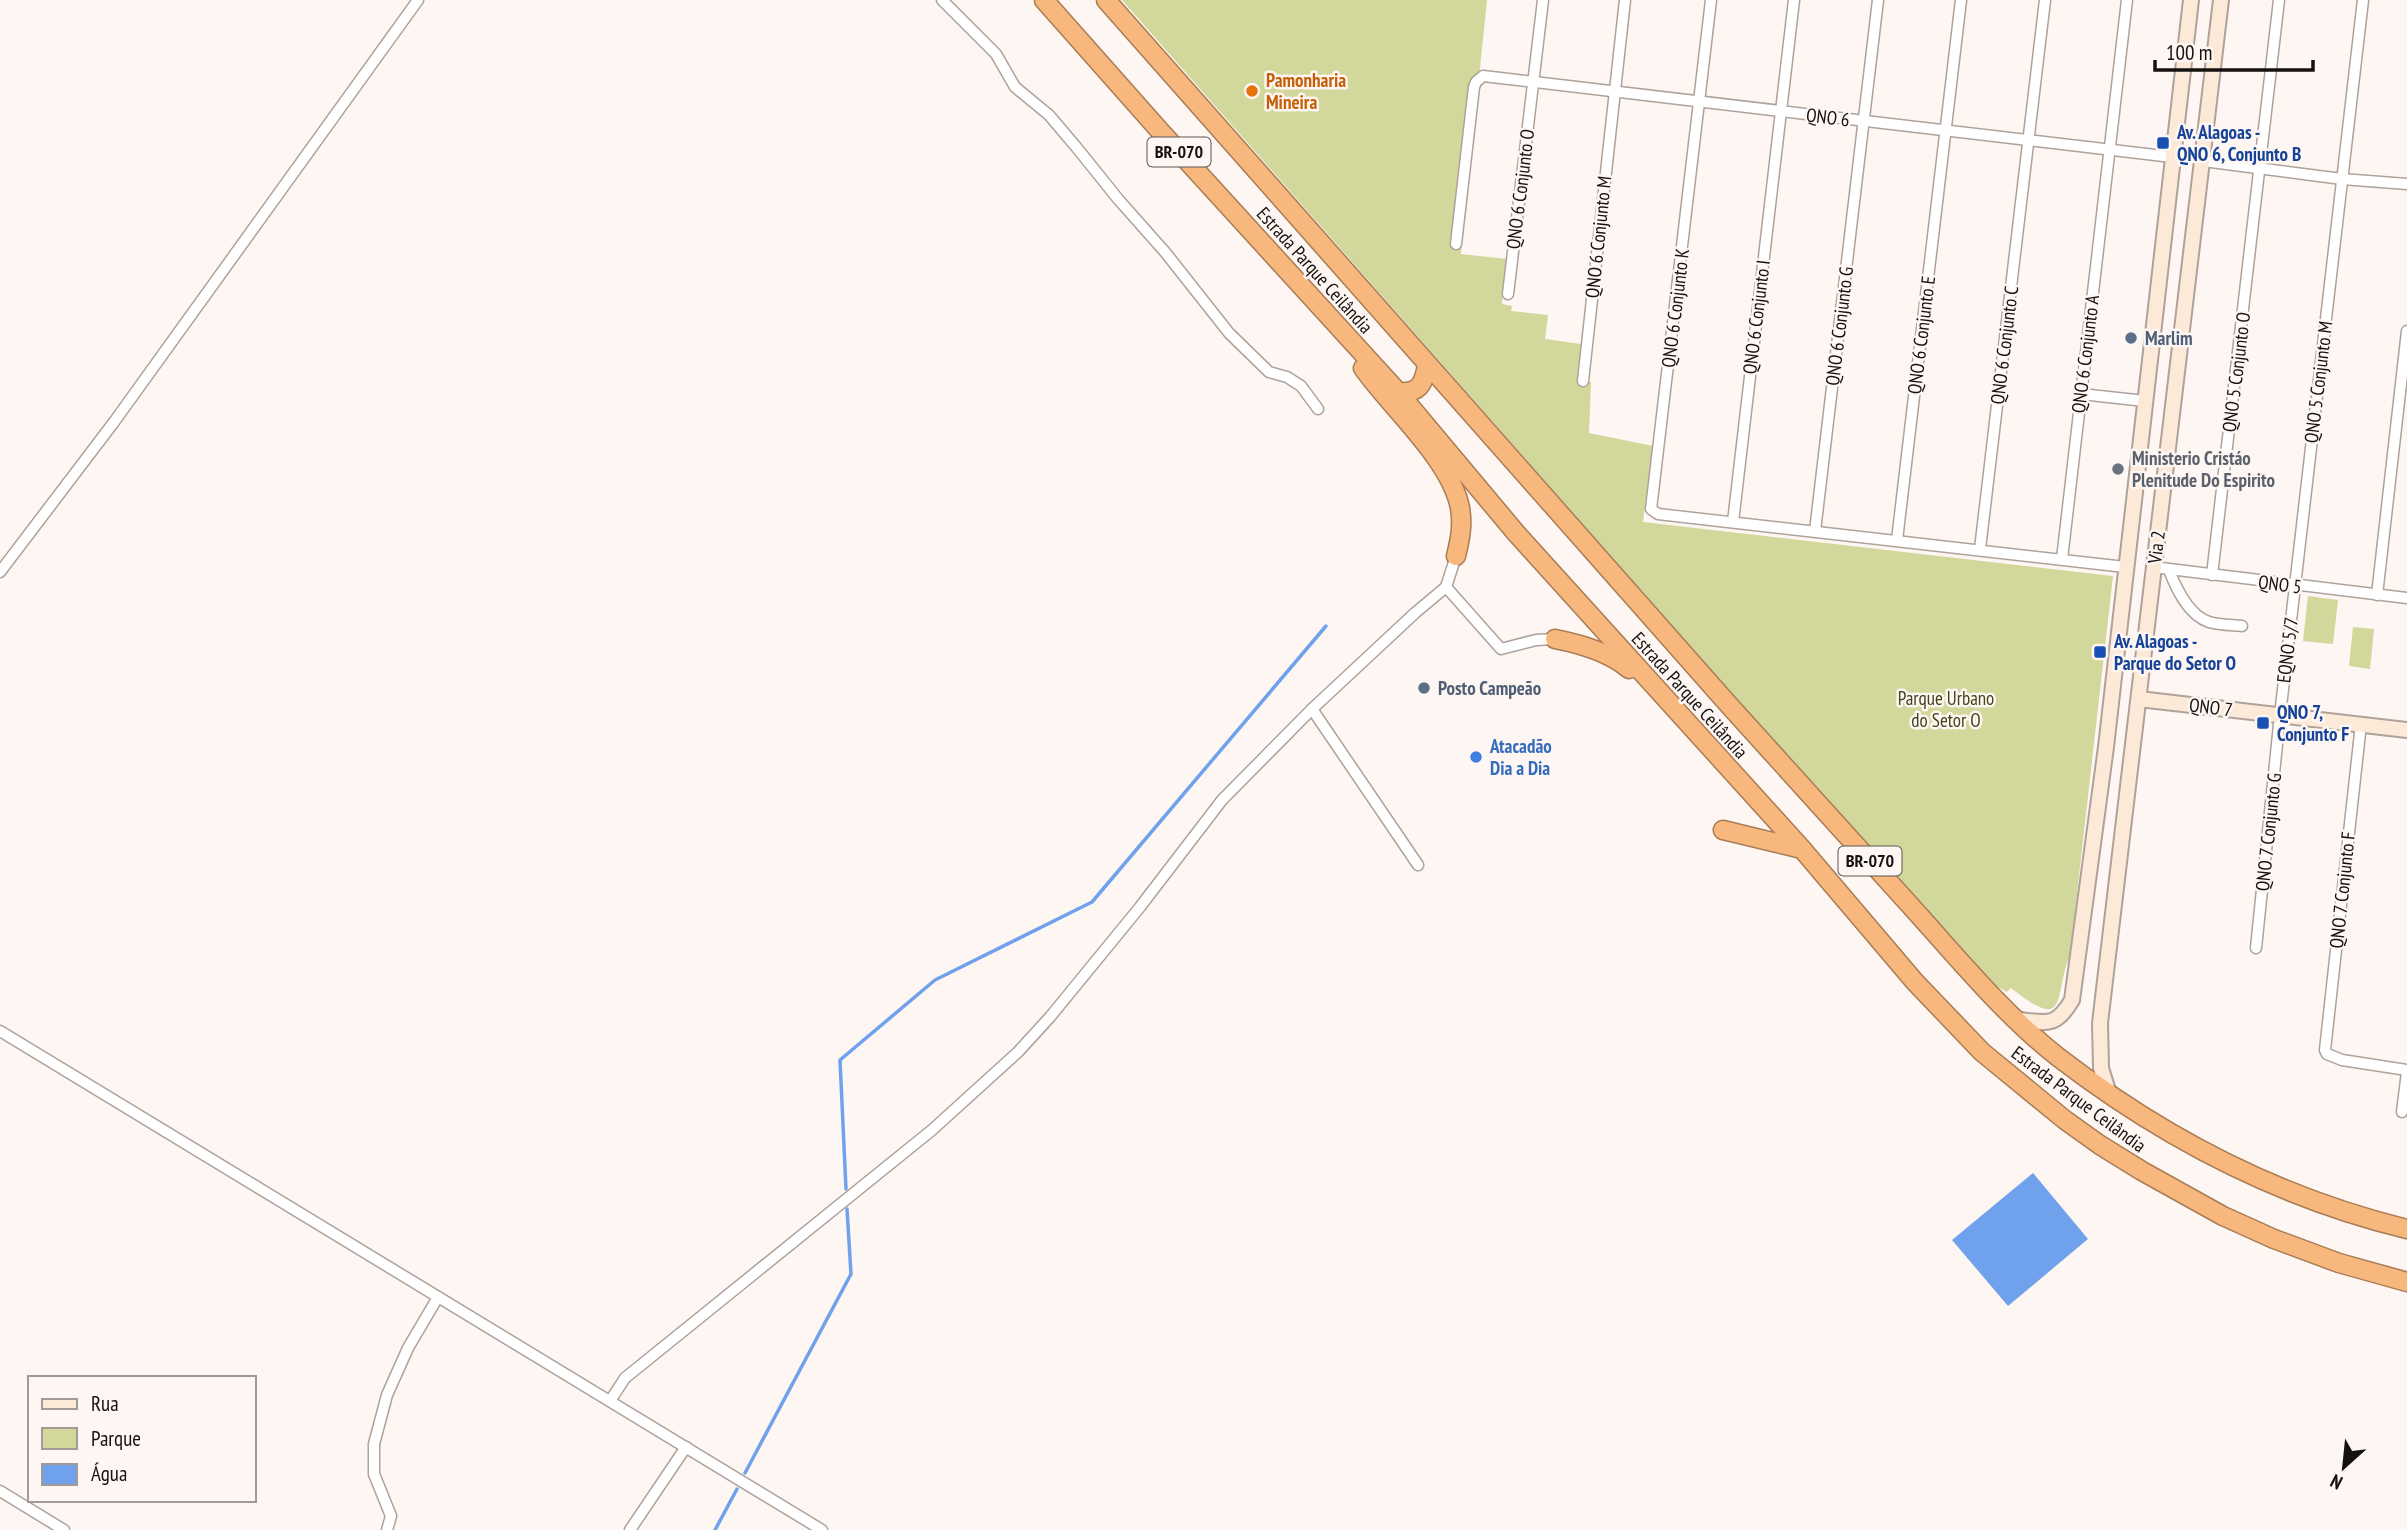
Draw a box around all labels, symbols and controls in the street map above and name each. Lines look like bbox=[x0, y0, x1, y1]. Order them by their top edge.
scale bar bbox=[2155, 28, 2312, 72]
text: 100 m bbox=[2166, 39, 2212, 66]
place label: Pamonharia Mineira bbox=[1266, 68, 1346, 114]
marker: Pamonharia Mineira bbox=[1244, 83, 1260, 99]
street label: QNO 6 bbox=[1805, 102, 1851, 132]
place label: Av. Alagoas - QNO 6, Conjunto B bbox=[2176, 120, 2301, 166]
street label: QNO 6 Conjunto O bbox=[1501, 128, 1539, 250]
marker: Av. Alagoas - QNO 6, Conjunto B bbox=[2155, 135, 2171, 151]
road number: BR-070 bbox=[1148, 138, 1210, 167]
street label: QNO 6 Conjunto M bbox=[1580, 175, 1616, 299]
street label: Estrada Parque Ceilândia bbox=[1252, 202, 1378, 338]
street label: QNO 6 Conjunto K bbox=[1656, 247, 1694, 369]
street label: QNO 6 Conjunto I bbox=[1737, 259, 1775, 375]
street label: QNO 6 Conjunto G bbox=[1820, 265, 1858, 387]
street label: QNO 6 Conjunto E bbox=[1902, 275, 1940, 395]
street label: QNO 6 Conjunto C bbox=[1985, 284, 2023, 406]
street label: QNO 6 Conjunto A bbox=[2066, 294, 2104, 414]
street label: QNO 5 Conjunto O bbox=[2217, 311, 2255, 433]
street label: QNO 5 Conjunto M bbox=[2299, 320, 2337, 444]
place label: Marlim bbox=[2145, 326, 2193, 350]
marker: Marlim bbox=[2123, 330, 2139, 346]
place label: Ministerio Cristáo Plenitude Do Espirito bbox=[2132, 446, 2275, 492]
marker: Ministerio Cristáo Plenitude Do Espirito bbox=[2110, 461, 2126, 477]
street label: Via 2 bbox=[2142, 529, 2170, 566]
street label: QNO 5 bbox=[2257, 569, 2303, 599]
street label: EQNO 5/7 bbox=[2271, 616, 2303, 684]
street label: Estrada Parque Ceilândia bbox=[1627, 627, 1753, 763]
place label: Av. Alagoas - Parque do Setor O bbox=[2113, 629, 2236, 675]
marker: Av. Alagoas - Parque do Setor O bbox=[2092, 644, 2108, 660]
place label: Posto Campeão bbox=[1438, 676, 1541, 700]
marker: Posto Campeão bbox=[1416, 680, 1432, 696]
park label: Parque Urbano do Setor O bbox=[1898, 686, 1994, 732]
street label: QNO 7 bbox=[2188, 692, 2234, 722]
place label: QNO 7, Conjunto F bbox=[2277, 700, 2349, 746]
marker: QNO 7, Conjunto F bbox=[2255, 715, 2271, 731]
place label: Atacadão Dia a Dia bbox=[1489, 734, 1552, 780]
marker: Atacadão Dia a Dia bbox=[1468, 749, 1484, 765]
street label: QNO 7 Conjunto G bbox=[2250, 772, 2286, 892]
street label: QNO 7 Conjunto F bbox=[2324, 830, 2360, 950]
road number: BR-070 bbox=[1839, 846, 1902, 876]
street label: Estrada Parque Ceilândia bbox=[2007, 1041, 2151, 1157]
legend bbox=[28, 1376, 256, 1502]
text: Rua bbox=[91, 1390, 119, 1417]
text: Parque bbox=[91, 1425, 141, 1452]
north arrow bbox=[2309, 1432, 2379, 1502]
text: Água bbox=[91, 1460, 127, 1487]
text: N bbox=[2326, 1469, 2346, 1495]

